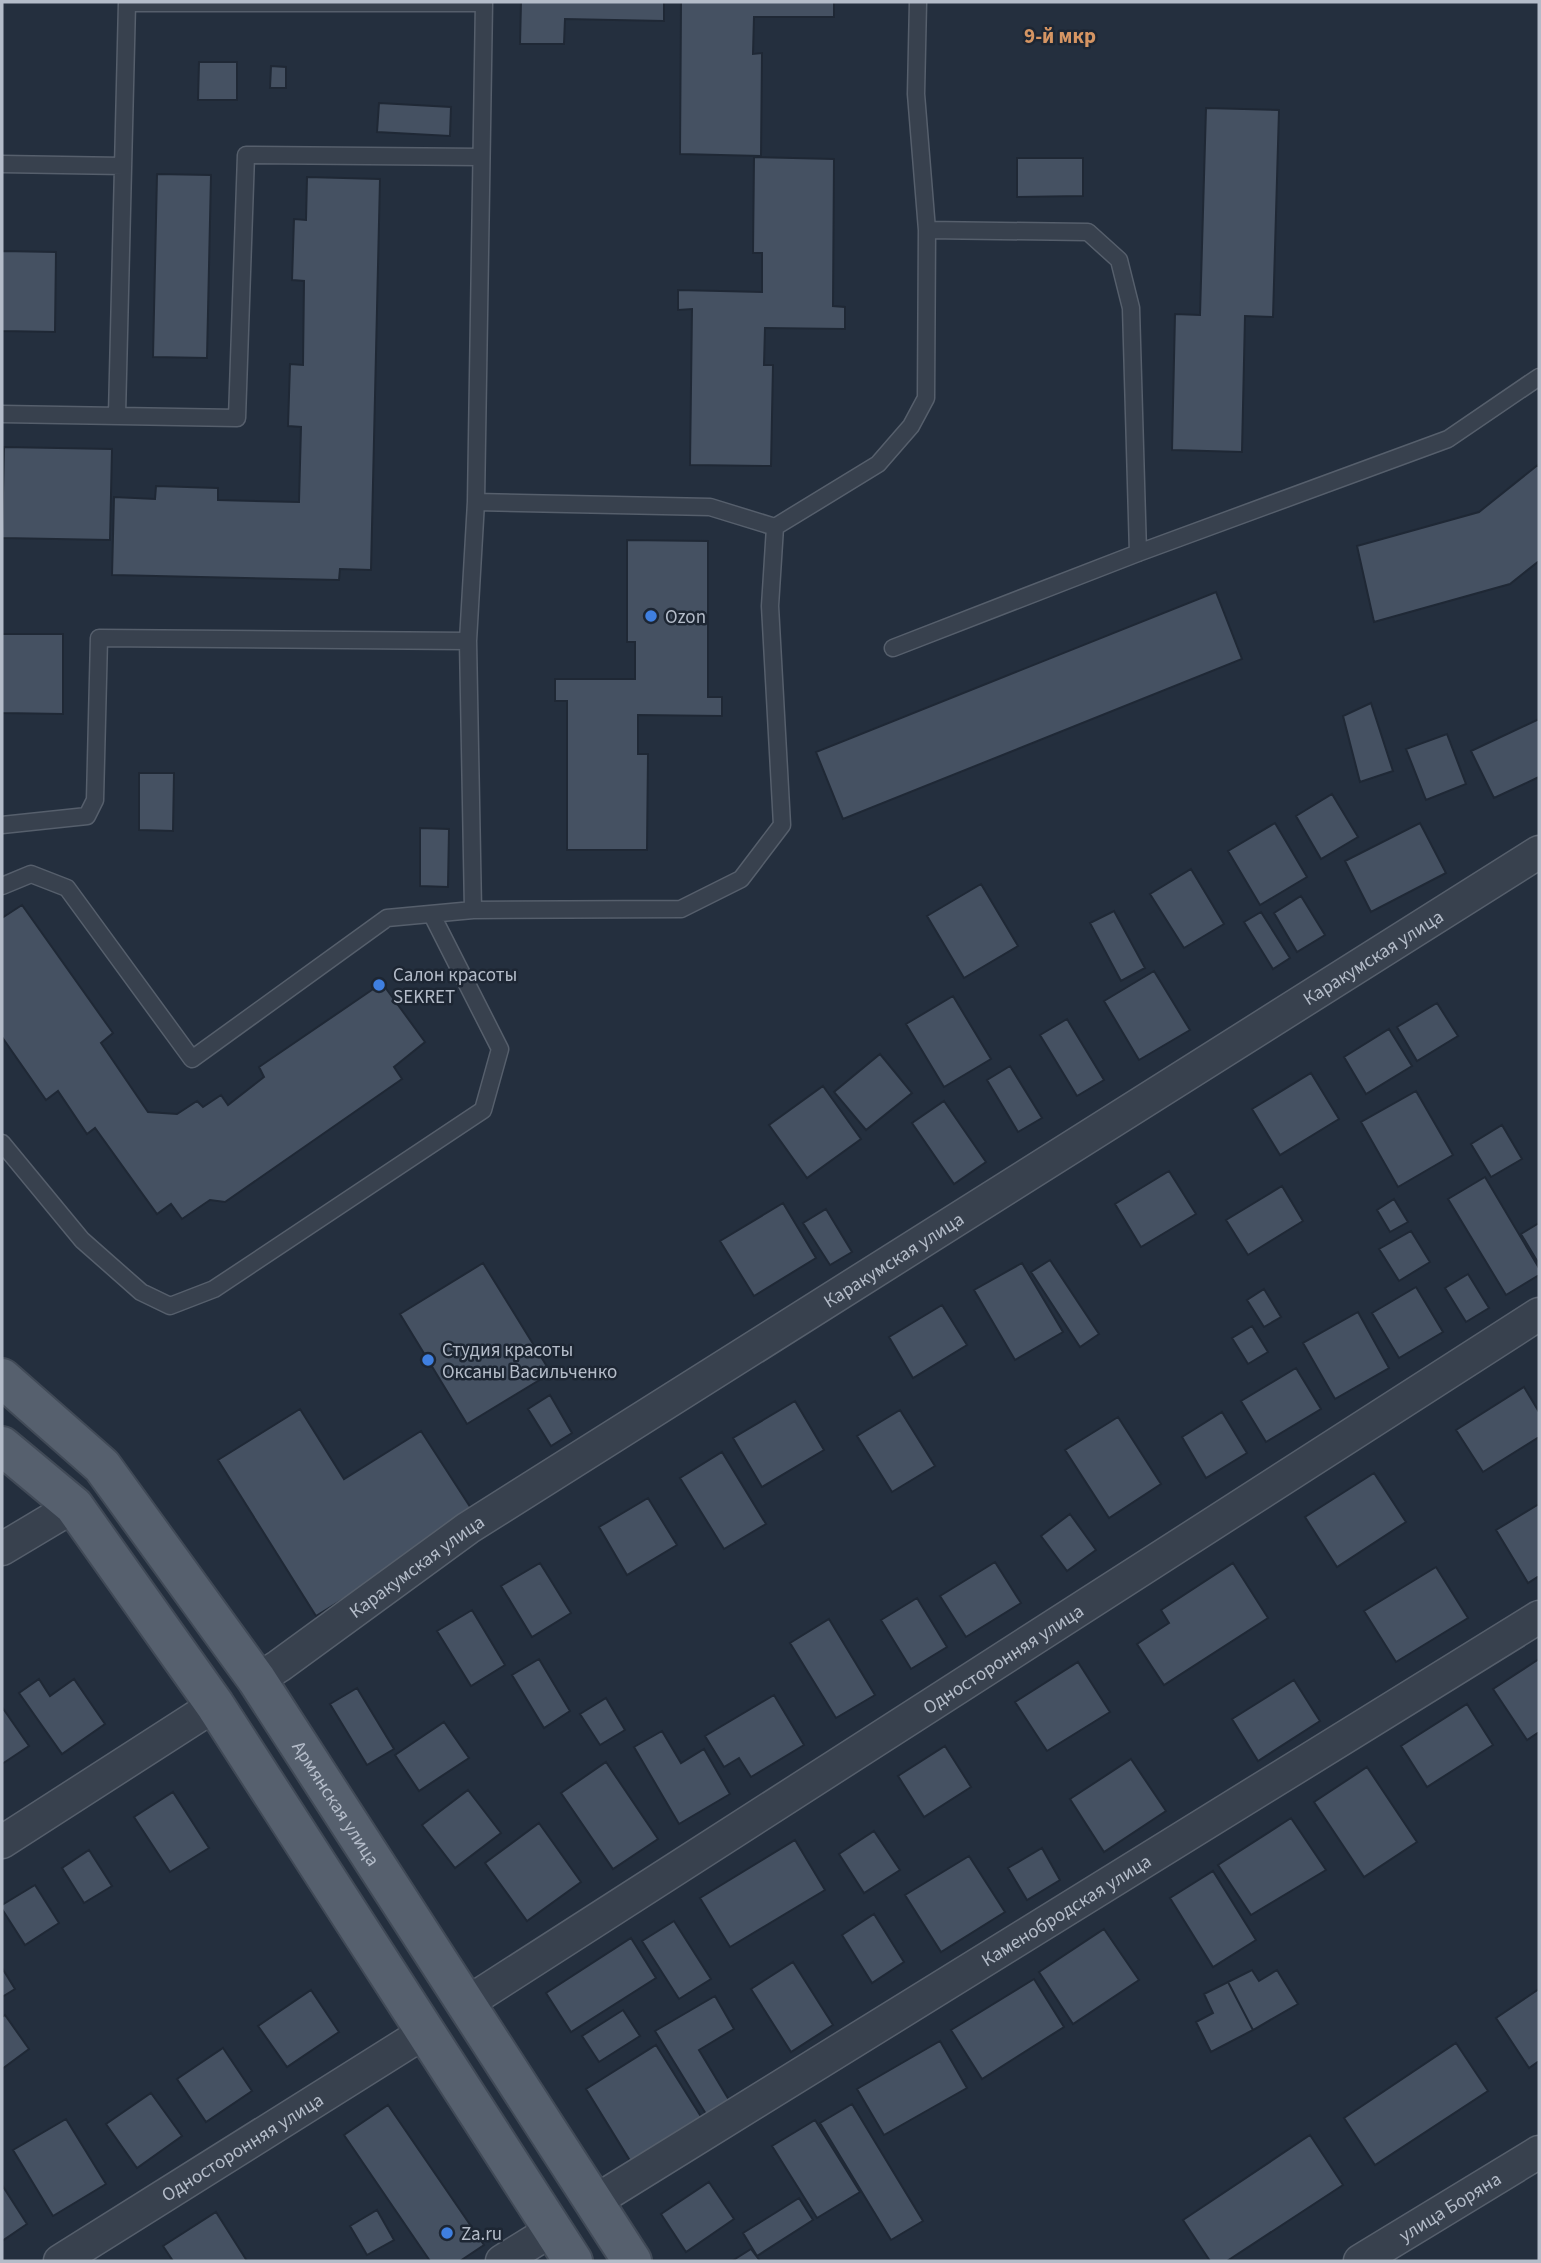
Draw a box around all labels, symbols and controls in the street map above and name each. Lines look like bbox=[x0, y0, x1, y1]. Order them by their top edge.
district label: 9-й мкр bbox=[1024, 21, 1096, 51]
place label: Ozon bbox=[665, 604, 706, 631]
marker: Ozon bbox=[643, 608, 659, 624]
street label: Каракумская улица bbox=[1298, 904, 1449, 1013]
place label: Салон красоты SEKRET bbox=[393, 962, 517, 1011]
marker: Салон красоты SEKRET bbox=[371, 977, 387, 993]
street label: Каракумская улица bbox=[819, 1206, 970, 1315]
place label: Студия красоты Оксаны Васильченко bbox=[442, 1337, 617, 1386]
marker: Студия красоты Оксаны Васильченко bbox=[420, 1352, 436, 1368]
street label: Каракумская улица bbox=[344, 1509, 490, 1626]
street label: Односторонняя улица bbox=[918, 1598, 1089, 1722]
street label: Армянская улица bbox=[285, 1736, 386, 1872]
street label: Каменобродская улица bbox=[977, 1848, 1157, 1974]
street label: Односторонняя улица bbox=[157, 2087, 329, 2209]
street label: улица Боряна bbox=[1394, 2166, 1507, 2249]
place label: Za.ru bbox=[461, 2221, 502, 2248]
marker: Za.ru bbox=[439, 2225, 455, 2241]

